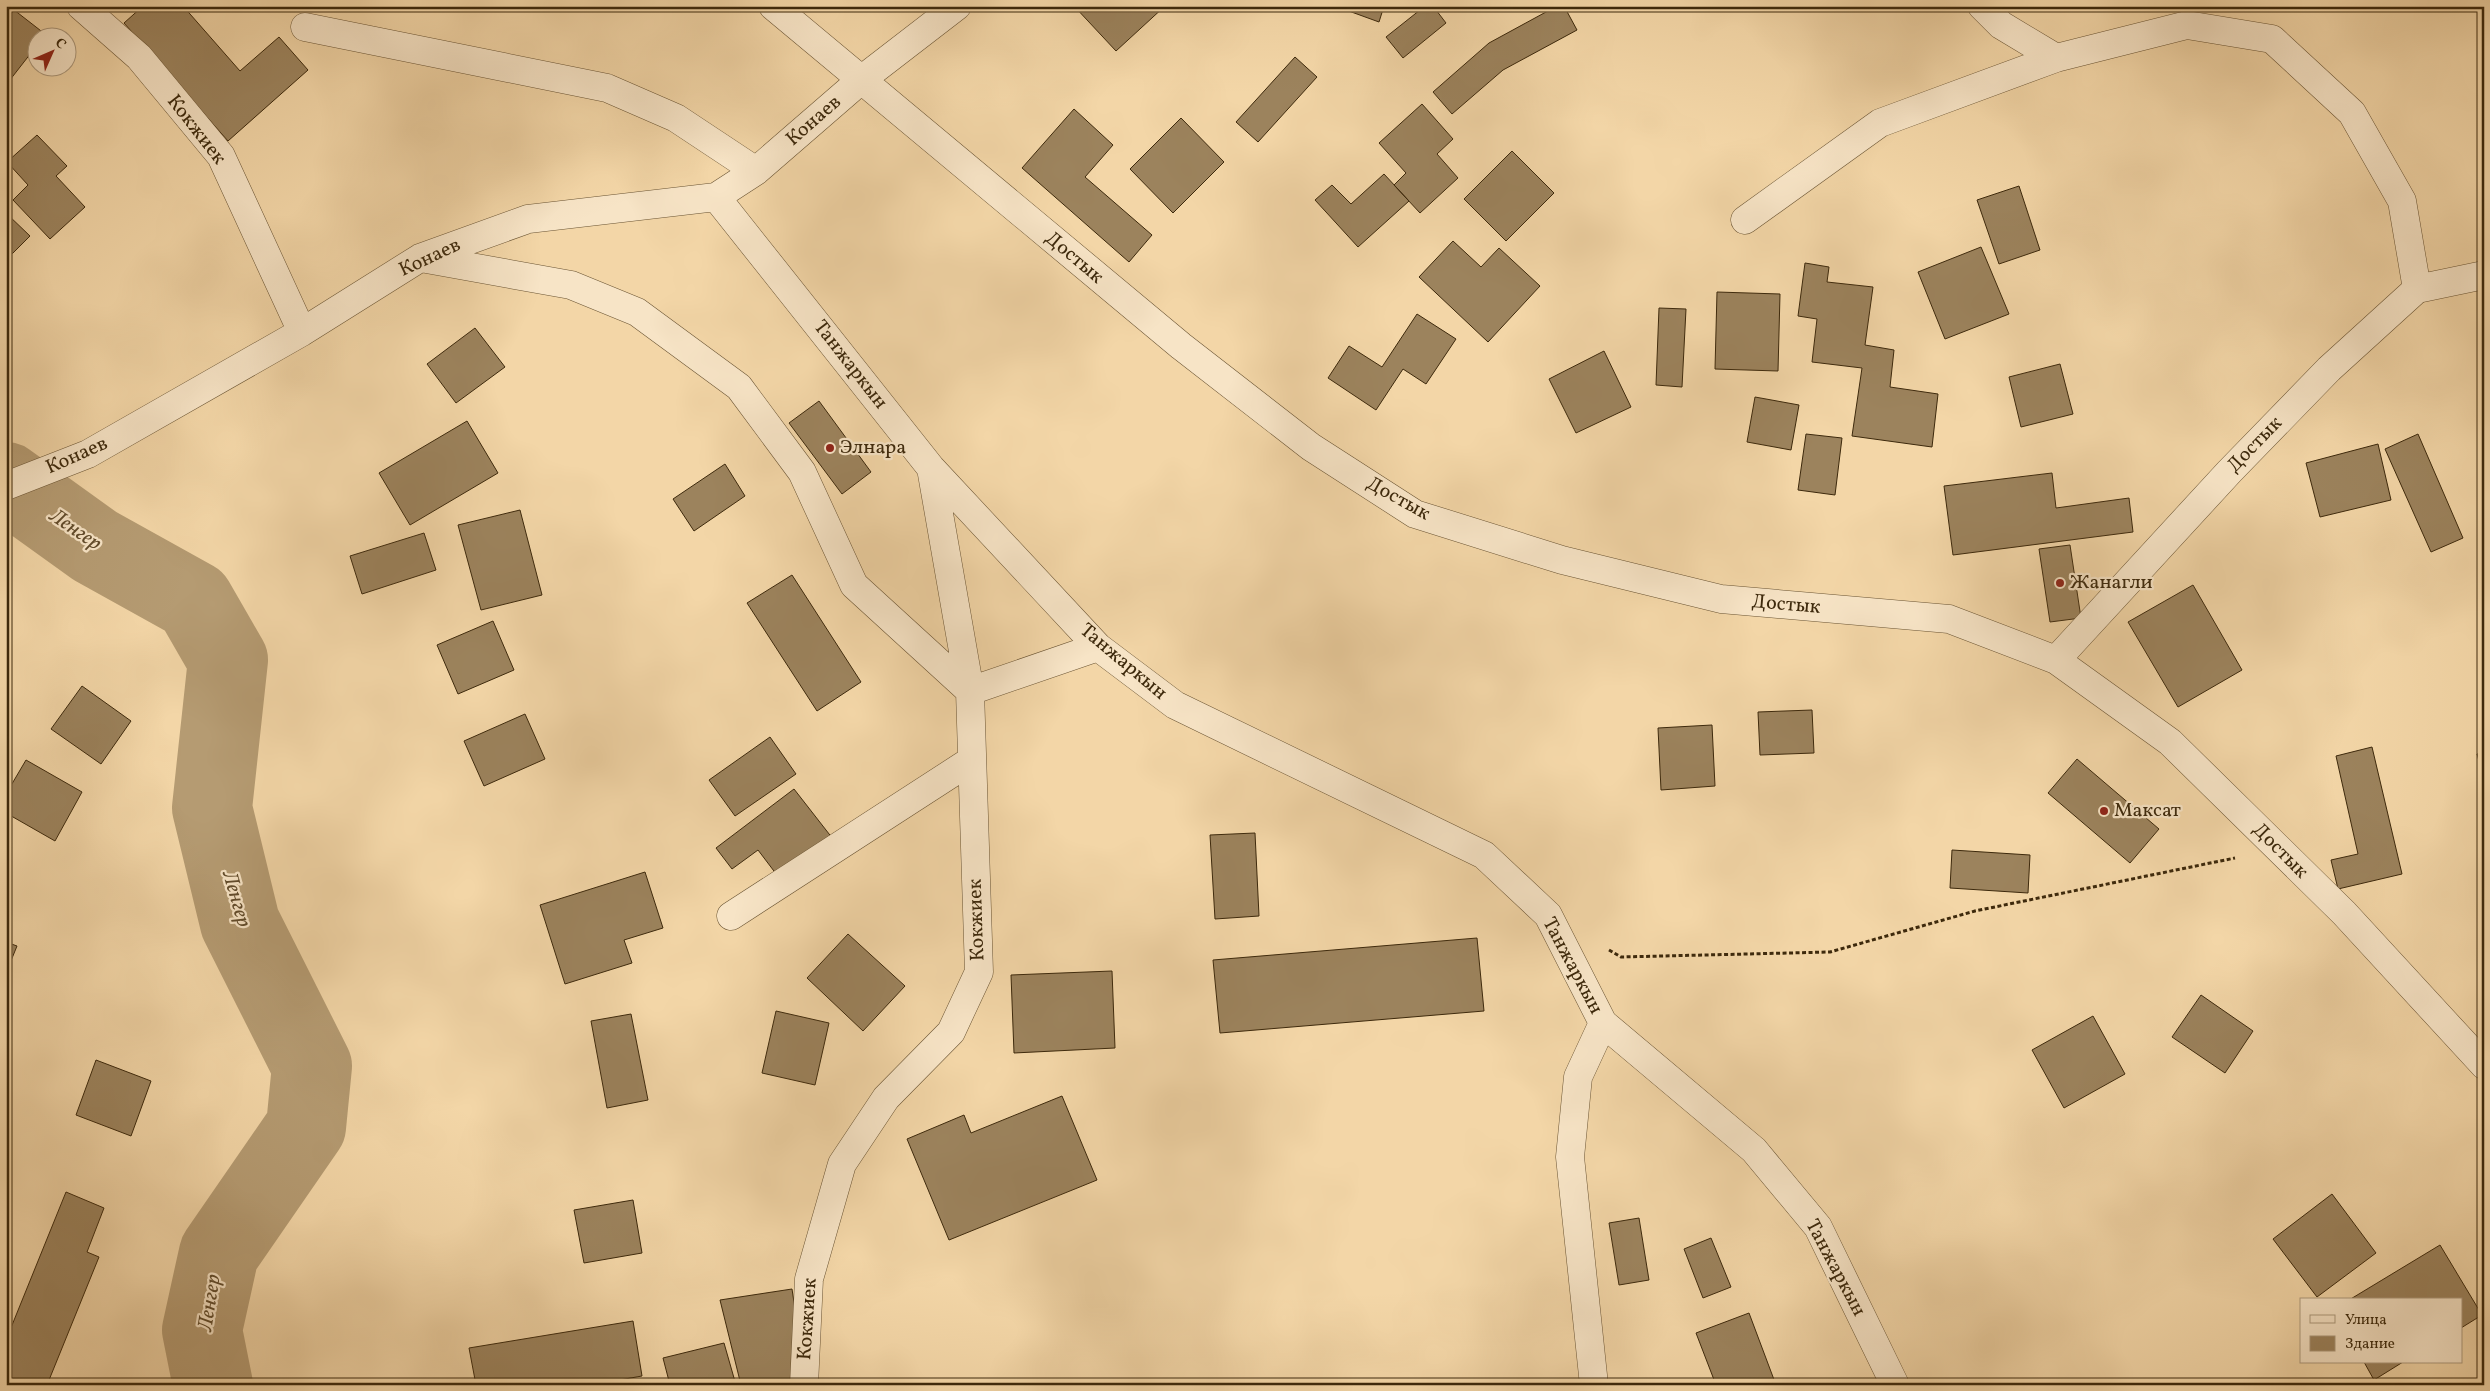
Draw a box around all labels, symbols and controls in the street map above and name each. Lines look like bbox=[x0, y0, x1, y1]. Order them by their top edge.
north arrow bbox=[28, 28, 78, 78]
text: С bbox=[50, 34, 70, 54]
street label: Кокжиек bbox=[160, 89, 233, 171]
street label: Конаев bbox=[780, 89, 848, 153]
street label: Достык bbox=[1039, 225, 1110, 291]
street label: Конаев bbox=[395, 232, 465, 284]
street label: Танжаркын bbox=[806, 314, 894, 416]
street label: Достык bbox=[2221, 410, 2289, 480]
street label: Конаев bbox=[42, 430, 112, 482]
place label: Элнара bbox=[840, 434, 906, 462]
marker: Элнара bbox=[824, 442, 836, 454]
street label: Достык bbox=[1361, 470, 1435, 528]
water label: Ленгер bbox=[42, 501, 107, 558]
place label: Жанагли bbox=[2070, 569, 2153, 597]
marker: Жанагли bbox=[2054, 577, 2066, 589]
street label: Достык bbox=[1750, 588, 1822, 622]
street label: Танжаркын bbox=[1073, 617, 1173, 707]
place label: Максат bbox=[2114, 797, 2181, 825]
marker: Максат bbox=[2098, 805, 2110, 817]
street label: Достык bbox=[2246, 817, 2315, 886]
water label: Ленгер bbox=[214, 867, 258, 931]
street label: Кокжиек bbox=[962, 878, 992, 962]
street label: Танжаркын bbox=[1535, 912, 1609, 1020]
street label: Танжаркын bbox=[1798, 1214, 1872, 1322]
water label: Ленгер bbox=[191, 1272, 229, 1334]
street label: Кокжиек bbox=[791, 1277, 825, 1361]
legend bbox=[2300, 1298, 2462, 1364]
text: Улица bbox=[2345, 1310, 2387, 1331]
text: Здание bbox=[2345, 1334, 2395, 1355]

